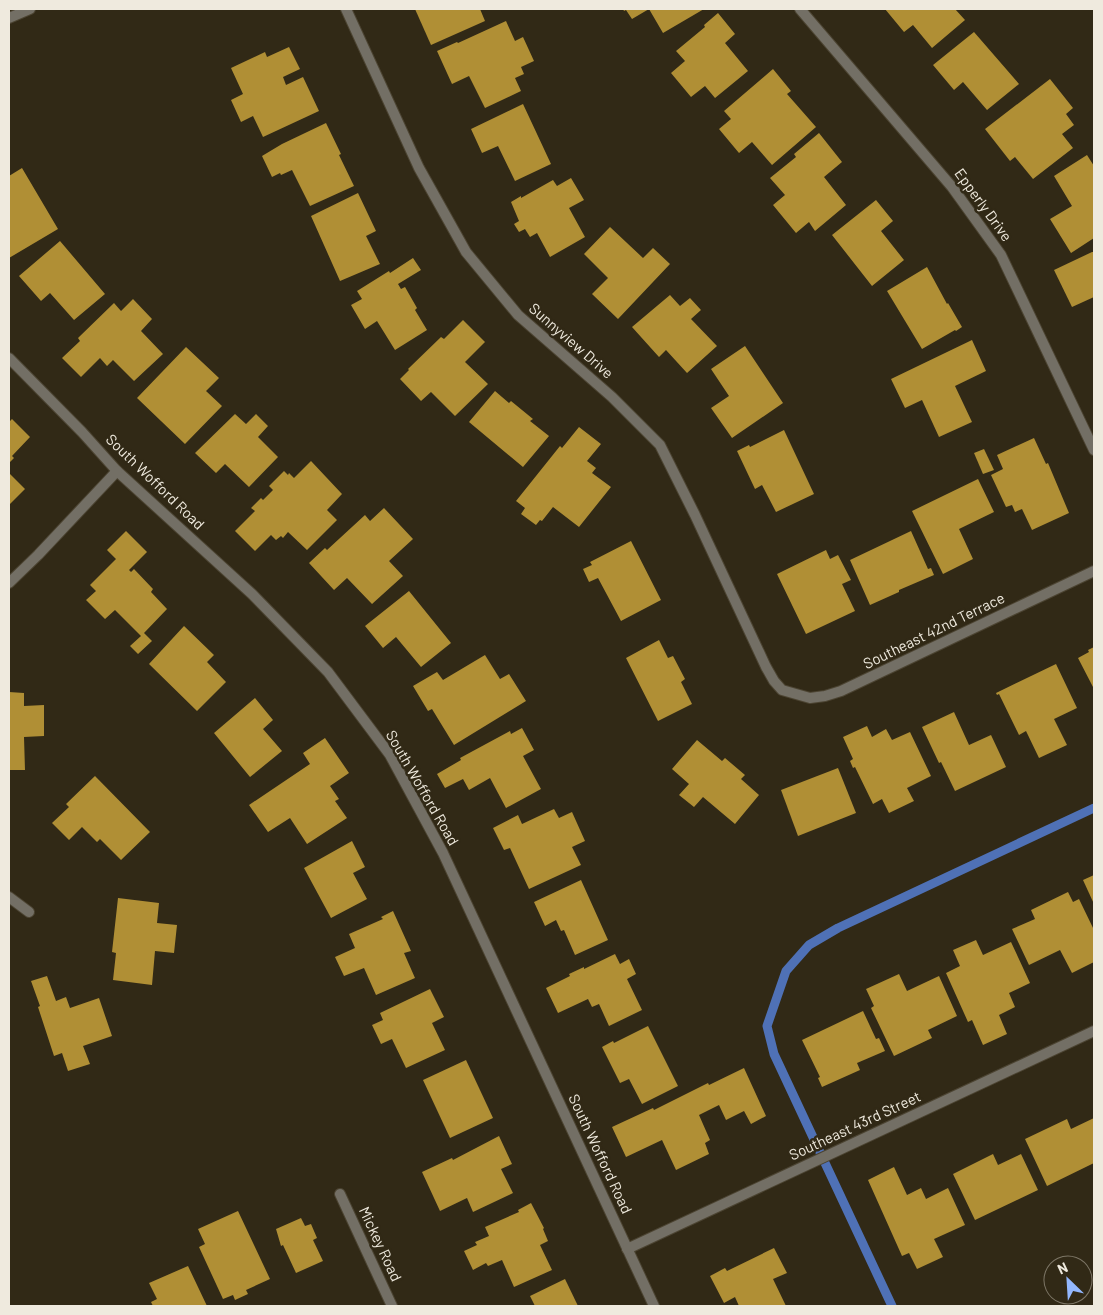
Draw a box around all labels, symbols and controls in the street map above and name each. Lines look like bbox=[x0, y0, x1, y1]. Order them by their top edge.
street label: Epperly Drive bbox=[951, 164, 1016, 244]
street label: Sunnyview Drive bbox=[526, 299, 617, 382]
street label: South Wofford Road bbox=[103, 430, 209, 533]
street label: Southeast 42nd Terrace bbox=[860, 588, 1007, 672]
street label: South Wofford Road bbox=[383, 727, 463, 848]
street label: Southeast 43rd Street bbox=[786, 1087, 923, 1164]
street label: South Wofford Road bbox=[565, 1091, 637, 1216]
street label: Mickey Road bbox=[356, 1203, 406, 1284]
north arrow bbox=[1043, 1255, 1093, 1305]
text: N bbox=[1054, 1258, 1070, 1277]

